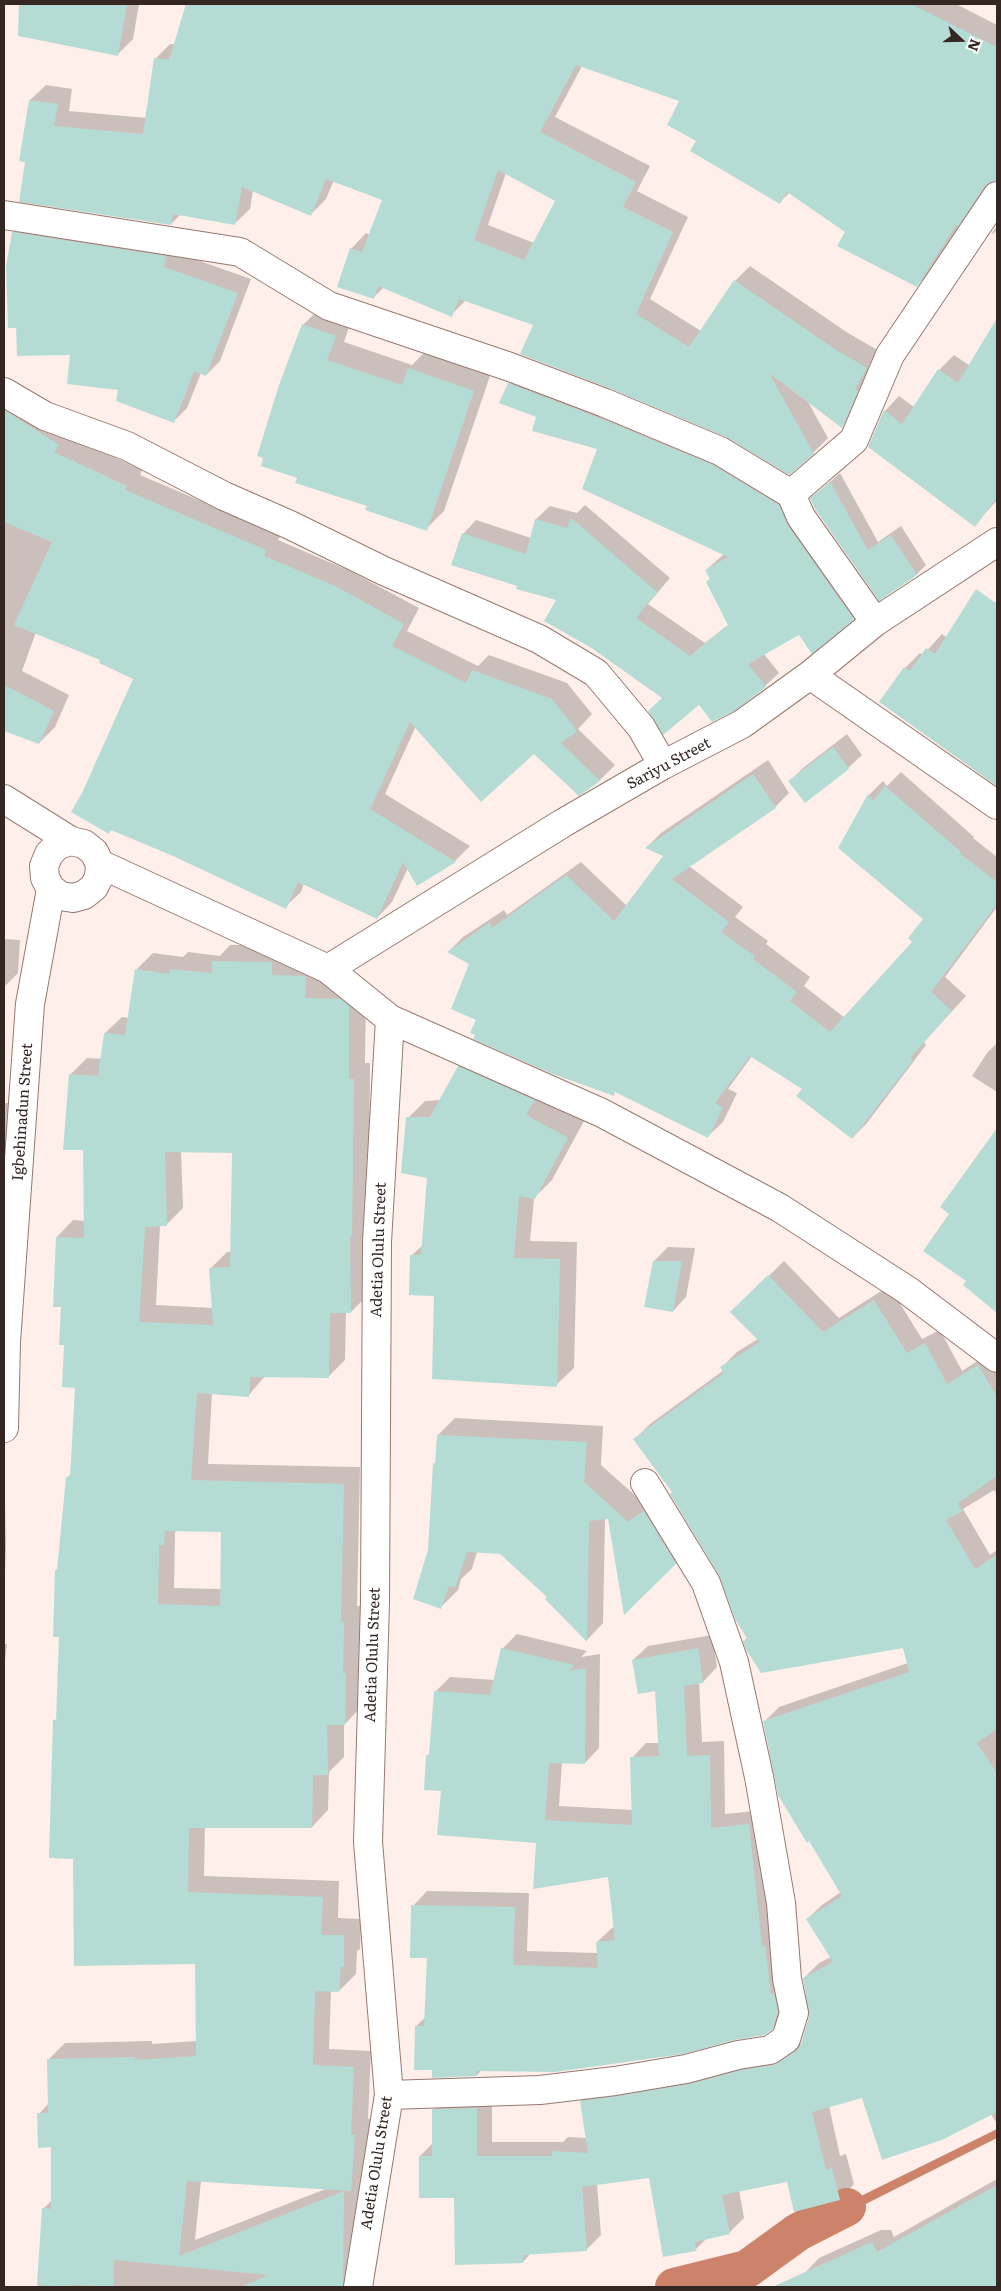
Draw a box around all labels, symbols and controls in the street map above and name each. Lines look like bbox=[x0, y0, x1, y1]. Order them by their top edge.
north arrow bbox=[936, 15, 986, 65]
text: N bbox=[964, 36, 986, 54]
street label: Sariyu Street bbox=[624, 734, 714, 794]
street label: Igbehinadun Street bbox=[9, 1042, 37, 1182]
street label: Adetia Olulu Street bbox=[368, 1182, 390, 1318]
street label: Adetia Olulu Street bbox=[362, 1587, 384, 1723]
street label: Adetia Olulu Street bbox=[358, 2095, 396, 2231]

